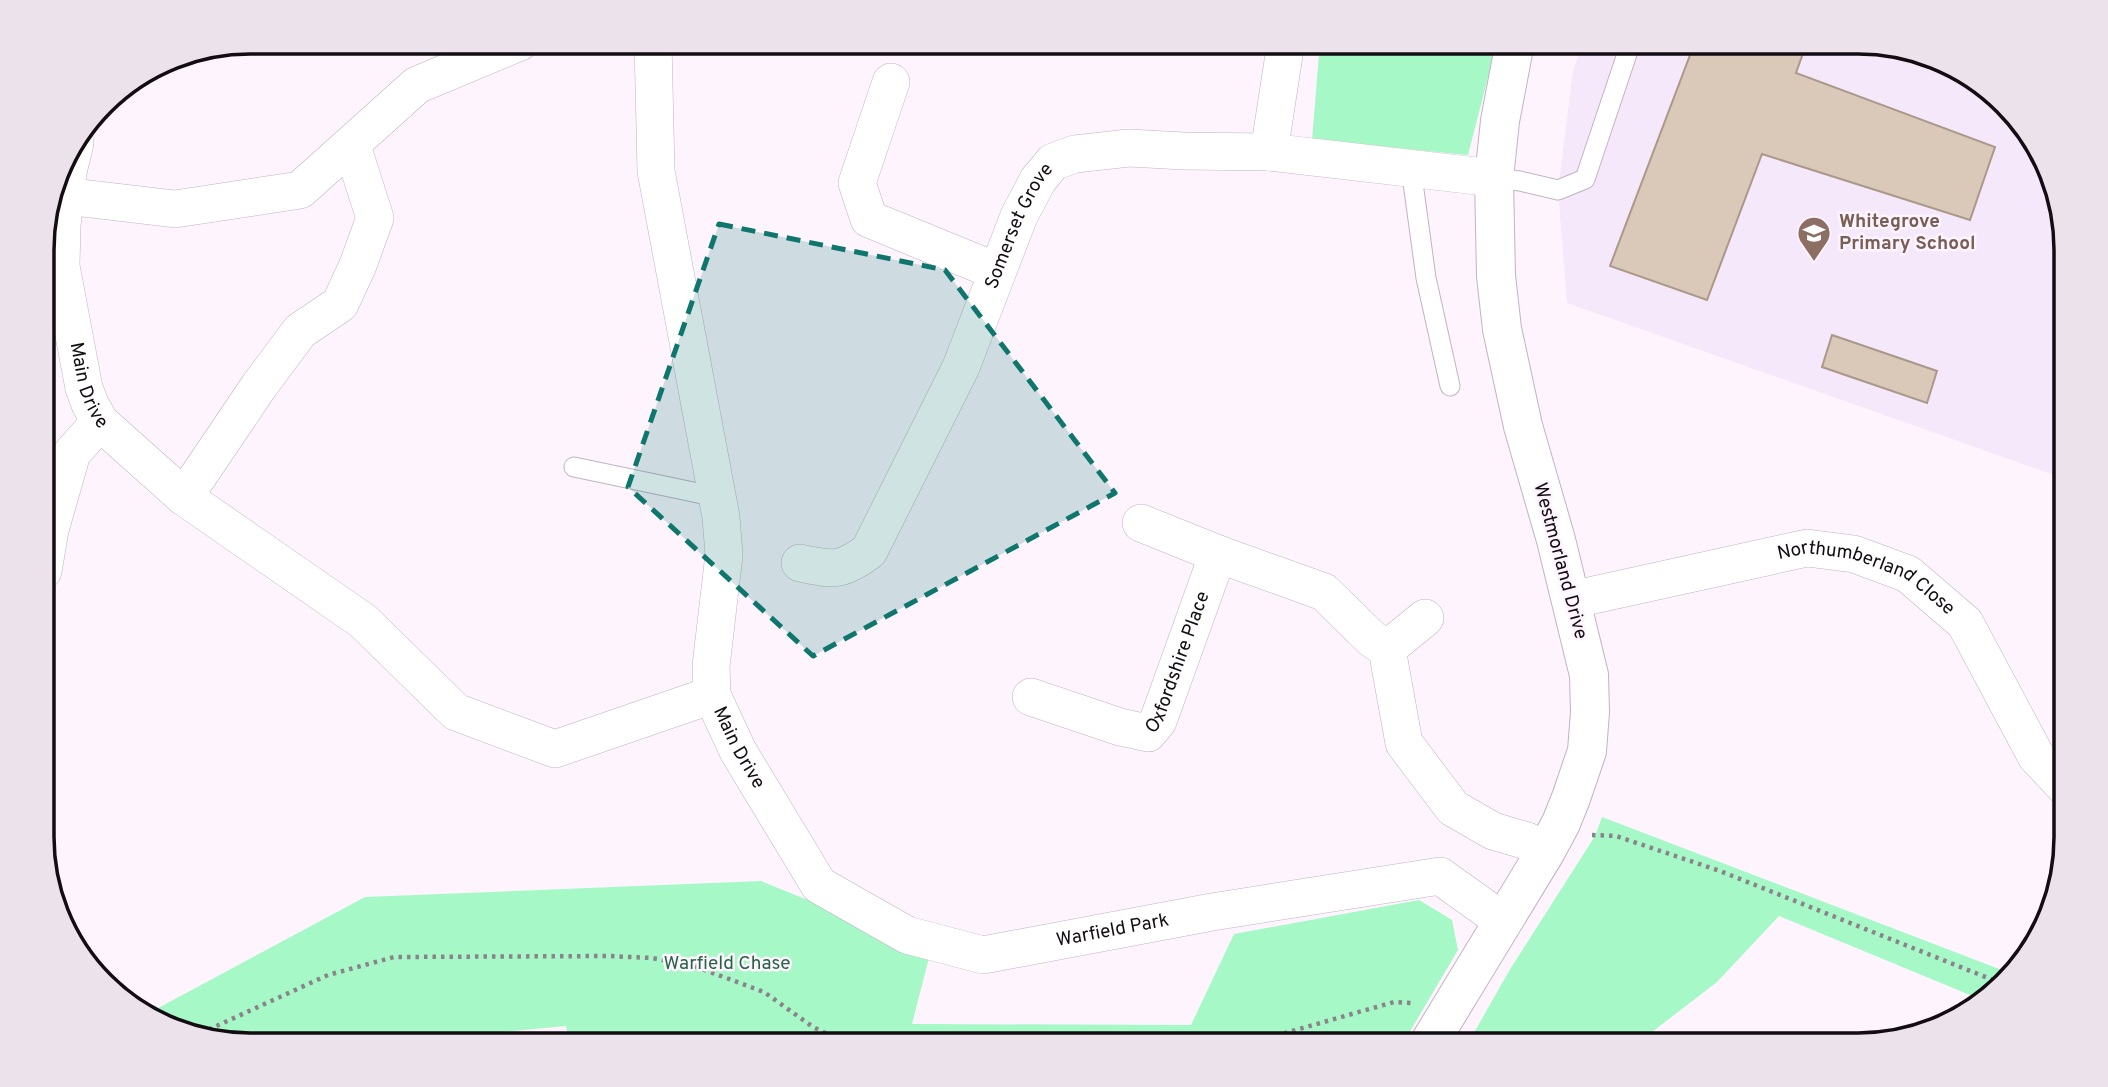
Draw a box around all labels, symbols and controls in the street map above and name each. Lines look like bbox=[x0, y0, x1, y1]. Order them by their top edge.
street label: Somerset Grove bbox=[980, 158, 1059, 293]
place label: Whitegrove Primary School bbox=[1839, 210, 1975, 256]
school or university icon: Whitegrove Primary School bbox=[1795, 214, 1833, 263]
street label: Main Drive bbox=[64, 340, 112, 435]
street label: Westmorland Drive bbox=[1528, 480, 1592, 642]
street label: Northumberland Close bbox=[1775, 536, 1960, 621]
street label: Oxfordshire Place bbox=[1140, 588, 1216, 739]
street label: Main Drive bbox=[707, 703, 770, 793]
street label: Warfield Park bbox=[1054, 908, 1171, 953]
park label: Warfield Chase bbox=[664, 952, 790, 976]

